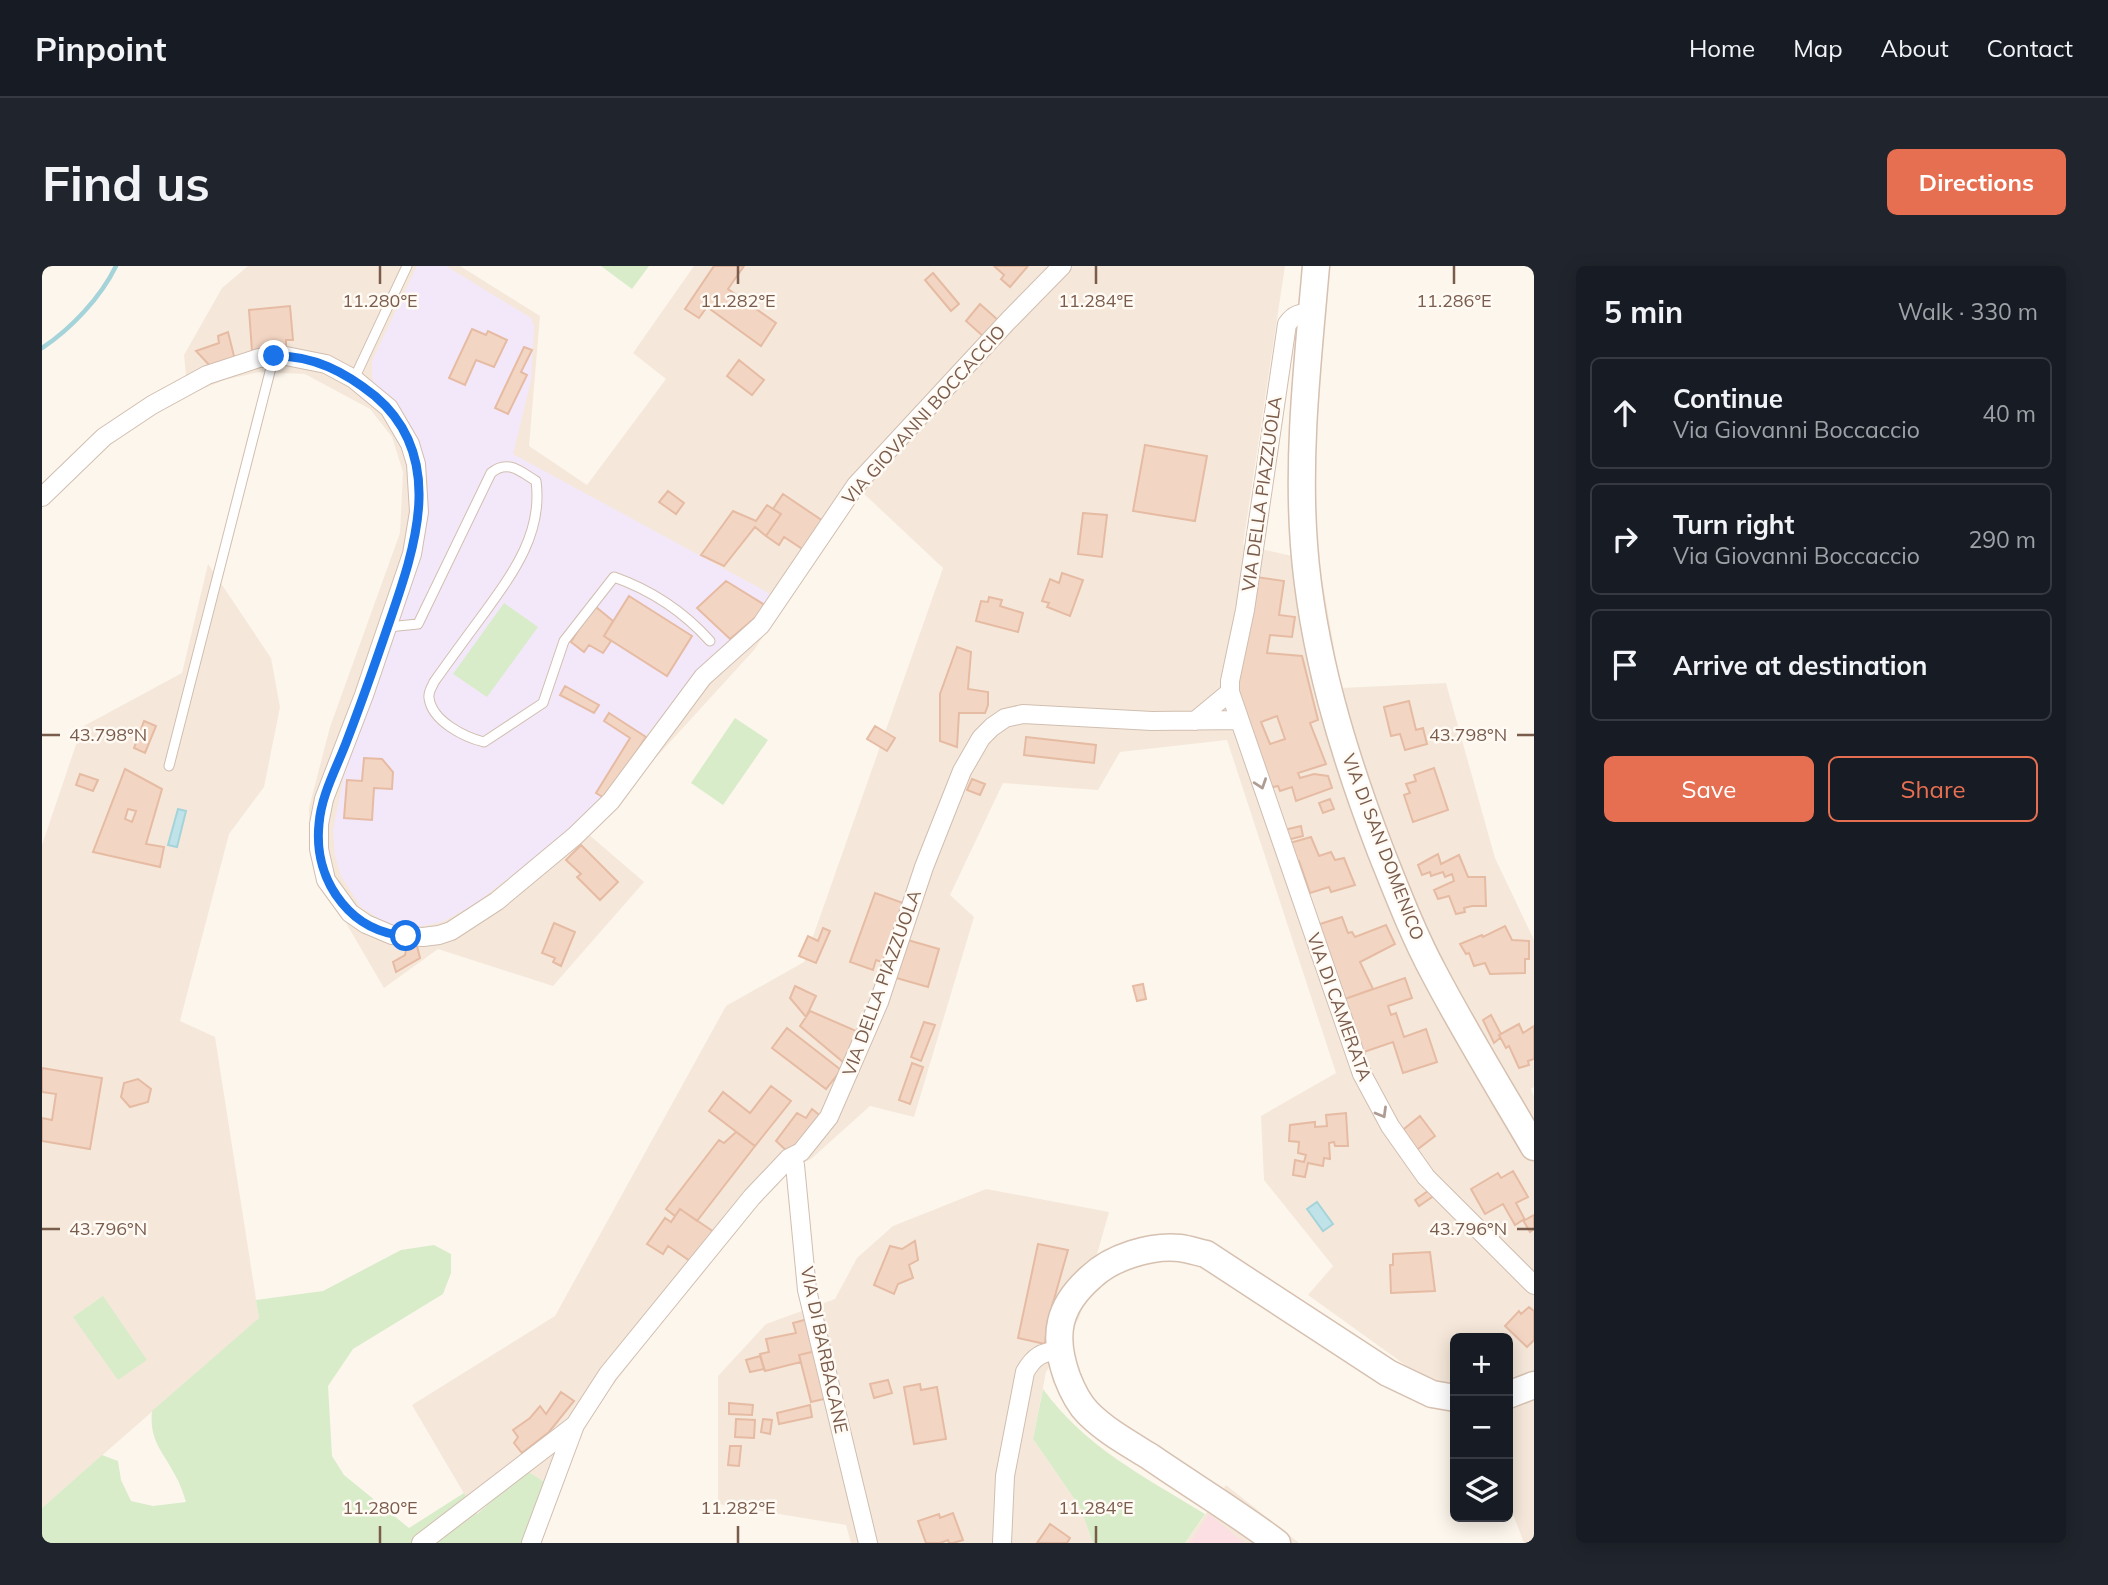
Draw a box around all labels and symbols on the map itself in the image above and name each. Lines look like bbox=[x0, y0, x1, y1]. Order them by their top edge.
text: 11.280°E bbox=[342, 289, 418, 312]
text: 11.282°E bbox=[700, 289, 776, 312]
text: 11.284°E bbox=[1058, 289, 1134, 312]
text: 11.286°E bbox=[1416, 289, 1492, 312]
street label: VIA GIOVANNI BOCCACCIO bbox=[837, 320, 1010, 509]
route end bbox=[258, 340, 289, 371]
street label: VIA DELLA PIAZZUOLA bbox=[1236, 395, 1287, 593]
text: 43.798°N bbox=[69, 723, 147, 746]
text: 43.798°N bbox=[1429, 723, 1507, 746]
street label: VIA DI SAN DOMENICO bbox=[1337, 750, 1430, 943]
one-way arrow bbox=[1253, 778, 1267, 790]
street label: VIA DELLA PIAZZUOLA bbox=[837, 886, 926, 1079]
route start bbox=[390, 920, 421, 951]
street label: VIA DI CAMERATA bbox=[1302, 930, 1377, 1084]
one-way arrow bbox=[1374, 1105, 1387, 1118]
text: 43.796°N bbox=[69, 1217, 147, 1240]
text: 43.796°N bbox=[1429, 1217, 1507, 1240]
street label: VIA DI BARBACANE bbox=[796, 1264, 853, 1435]
text: 11.280°E bbox=[342, 1496, 418, 1519]
text: 11.282°E bbox=[700, 1496, 776, 1519]
text: 11.284°E bbox=[1058, 1496, 1134, 1519]

